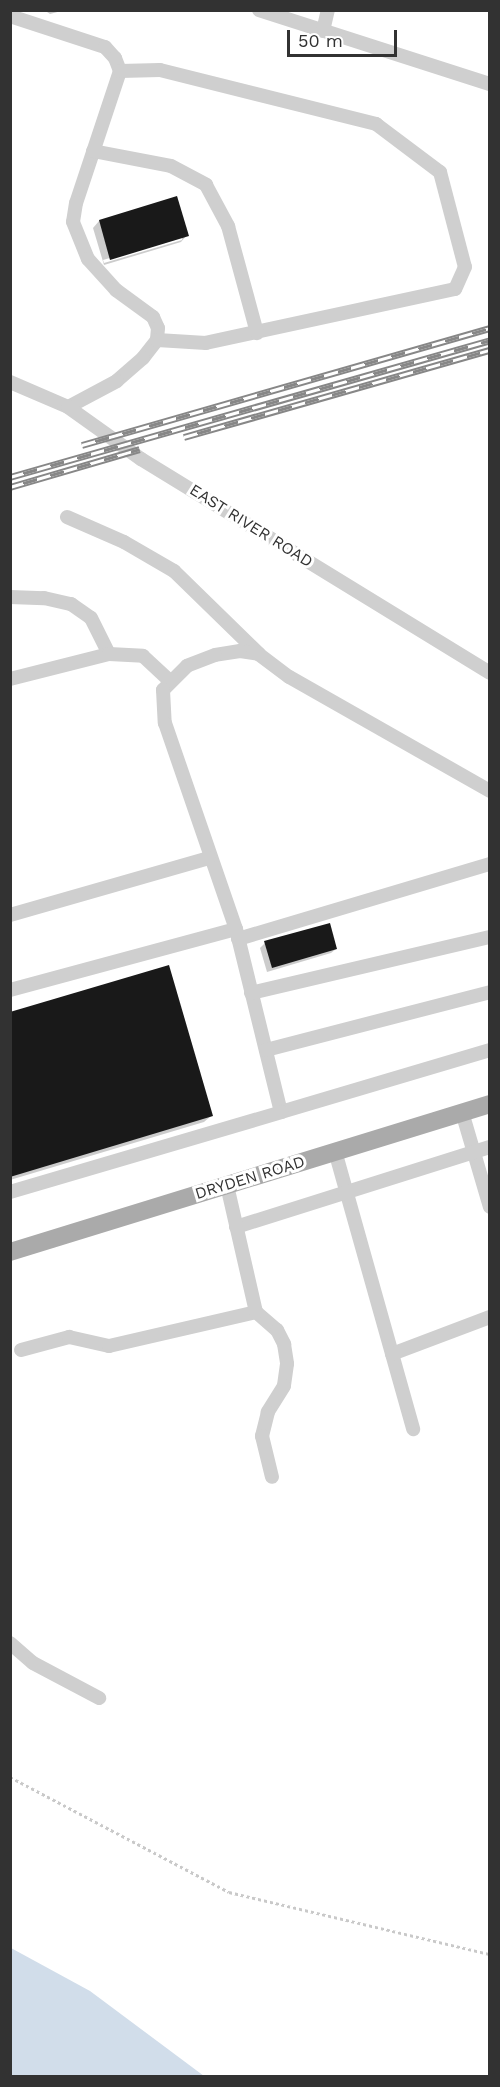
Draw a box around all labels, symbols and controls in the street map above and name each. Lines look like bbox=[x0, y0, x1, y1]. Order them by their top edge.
scale bar bbox=[290, 18, 400, 56]
text: 50 m bbox=[298, 30, 343, 51]
street label: EAST RIVER ROAD bbox=[186, 480, 316, 572]
street label: DRYDEN ROAD bbox=[193, 1152, 307, 1204]

